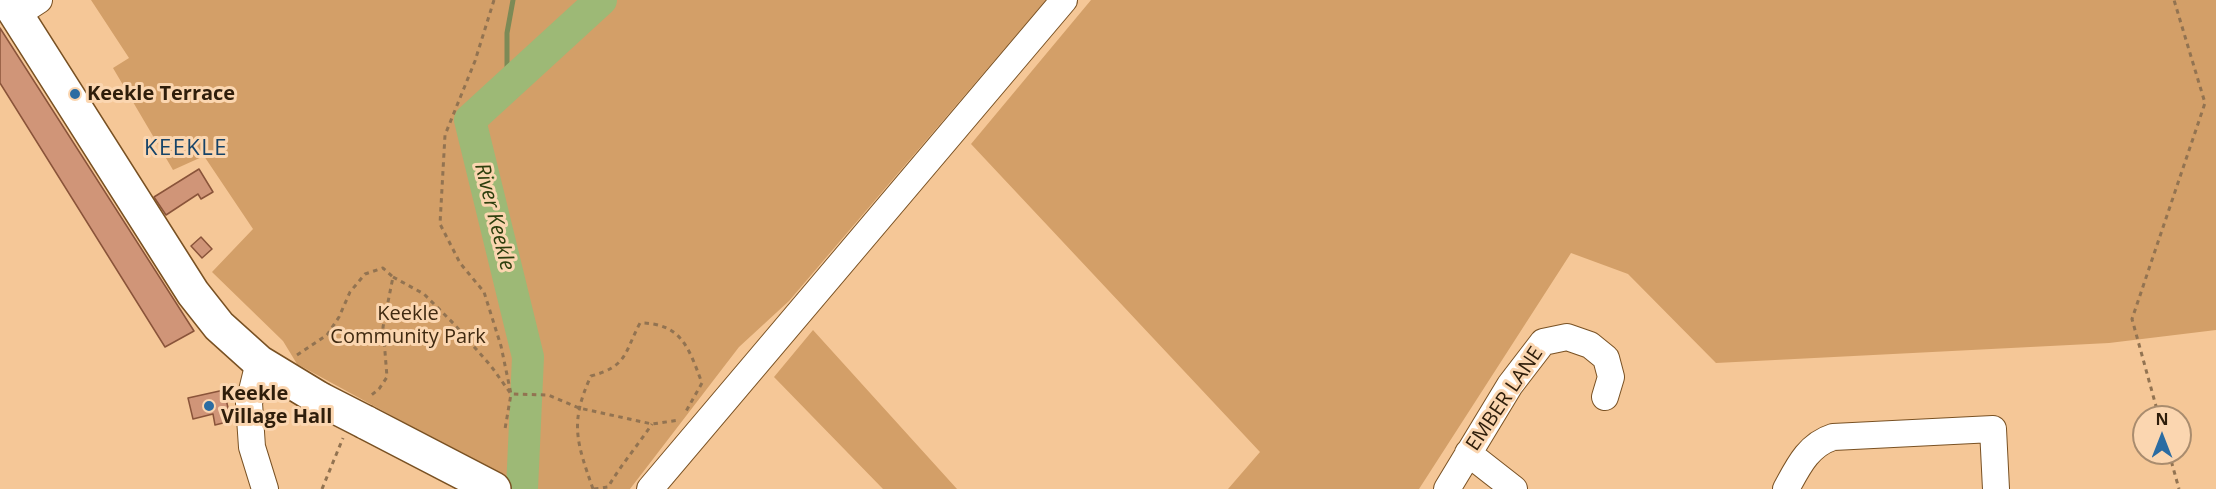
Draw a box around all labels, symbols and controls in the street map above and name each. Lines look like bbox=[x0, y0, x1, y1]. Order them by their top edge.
place label: Keekle Terrace bbox=[87, 82, 235, 106]
marker: Keekle Terrace bbox=[68, 87, 82, 101]
district label: KEEKLE bbox=[144, 136, 228, 162]
water label: River Keekle bbox=[468, 161, 520, 273]
park label: Keekle Community Park bbox=[330, 302, 486, 349]
street label: EMBER LANE bbox=[1462, 343, 1548, 455]
place label: Keekle Village Hall bbox=[221, 382, 332, 429]
marker: Keekle Village Hall bbox=[202, 399, 216, 413]
north arrow bbox=[2132, 405, 2192, 465]
text: N bbox=[2155, 408, 2169, 430]

